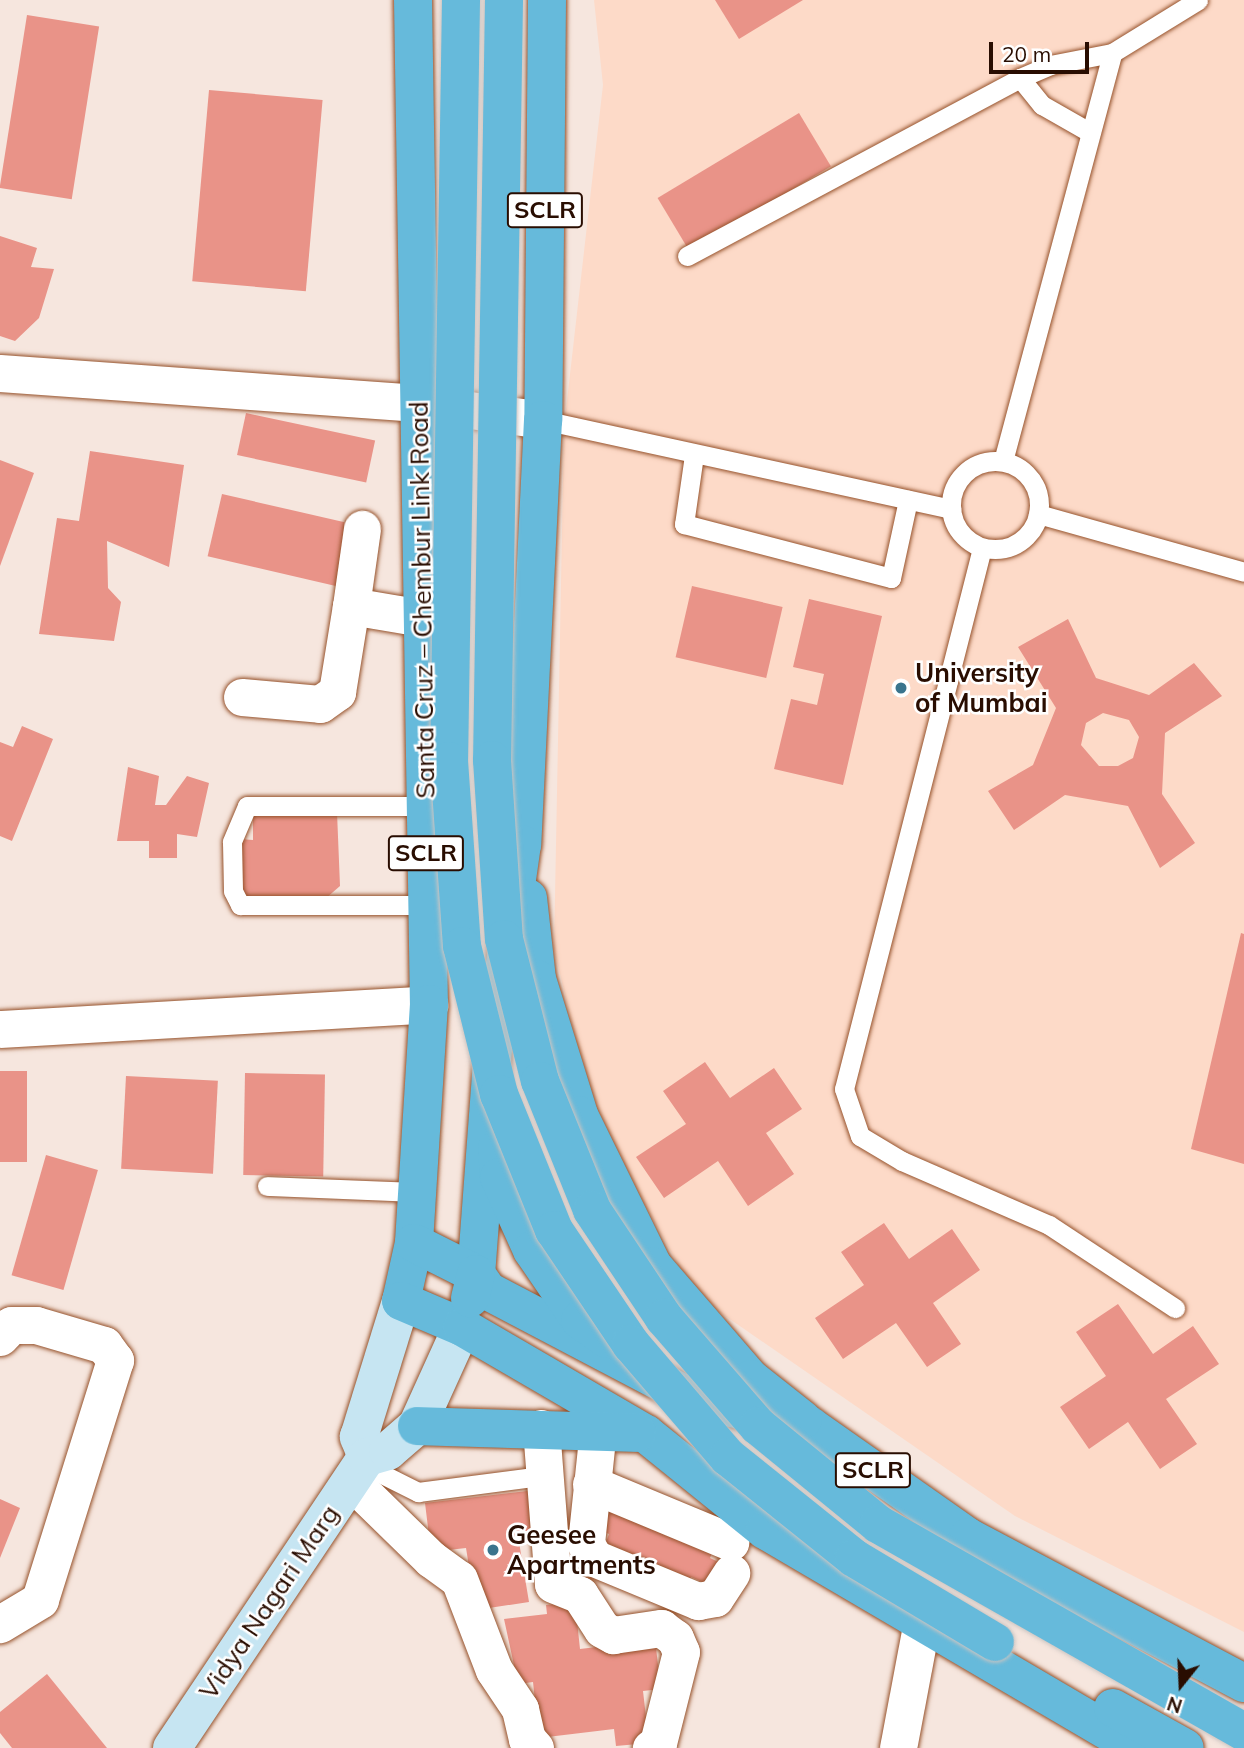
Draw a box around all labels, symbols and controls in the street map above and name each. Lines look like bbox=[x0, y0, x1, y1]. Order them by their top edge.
scale bar bbox=[992, 28, 1092, 72]
text: 20 m bbox=[1002, 41, 1051, 67]
road number: SCLR bbox=[506, 190, 584, 230]
street label: Santa Cruz – Chembur Link Road bbox=[403, 401, 441, 799]
place label: University of Mumbai bbox=[915, 657, 1047, 718]
marker: University of Mumbai bbox=[893, 680, 909, 696]
road number: SCLR bbox=[388, 832, 464, 874]
road number: SCLR bbox=[834, 1450, 912, 1490]
street label: Vidya Nagari Marg bbox=[192, 1499, 346, 1705]
place label: Geesee Apartments bbox=[507, 1519, 656, 1580]
marker: Geesee Apartments bbox=[485, 1542, 501, 1558]
north arrow bbox=[1146, 1650, 1216, 1720]
text: N bbox=[1164, 1691, 1185, 1719]

